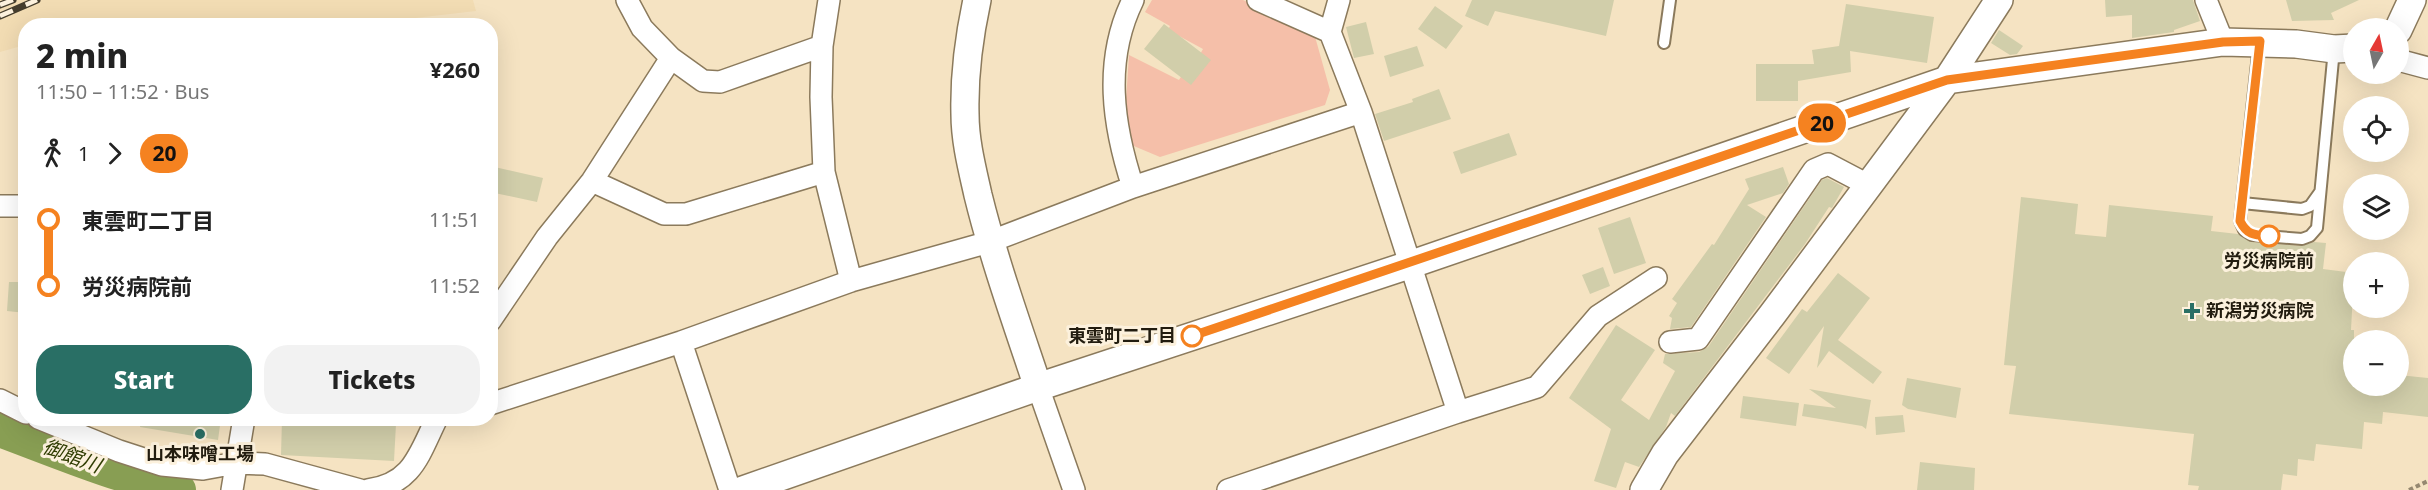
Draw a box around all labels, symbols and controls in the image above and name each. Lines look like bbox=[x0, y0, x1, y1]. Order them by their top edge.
north arrow bbox=[2343, 18, 2409, 84]
map controls bbox=[2343, 18, 2409, 396]
text: 2 min bbox=[36, 33, 128, 78]
text: ¥260 bbox=[430, 54, 480, 84]
text: 11:50 – 11:52 · Bus bbox=[36, 78, 209, 105]
button: locate bbox=[2343, 96, 2409, 162]
line badge: 20 bbox=[1795, 104, 1849, 142]
text: 20 bbox=[1810, 109, 1834, 137]
icon: walk bbox=[36, 137, 69, 170]
icon: forward bbox=[98, 137, 131, 170]
text: 20 bbox=[152, 139, 176, 167]
text: 1 bbox=[78, 140, 89, 167]
button: layers bbox=[2343, 174, 2409, 240]
text: 東雲町二丁目 bbox=[82, 205, 214, 235]
text: 11:51 bbox=[429, 206, 480, 233]
marker: 労災病院前 bbox=[2258, 225, 2280, 247]
place label: 労災病院前 bbox=[2224, 248, 2314, 272]
button: + bbox=[2343, 252, 2409, 318]
text: 労災病院前 bbox=[82, 271, 192, 301]
text: 11:52 bbox=[429, 272, 480, 299]
place label: 新潟労災病院 bbox=[2206, 298, 2314, 322]
marker: 新潟労災病院 bbox=[2183, 302, 2201, 320]
place label: 東雲町二丁目 bbox=[1068, 323, 1176, 347]
marker: 東雲町二丁目 bbox=[1181, 325, 1203, 347]
button: − bbox=[2343, 330, 2409, 396]
button: Start bbox=[36, 345, 252, 414]
button: Tickets bbox=[264, 345, 480, 414]
marker: 山本味噌工場 bbox=[193, 427, 207, 441]
water label: 御館川 bbox=[39, 433, 107, 479]
place label: 山本味噌工場 bbox=[146, 441, 254, 465]

